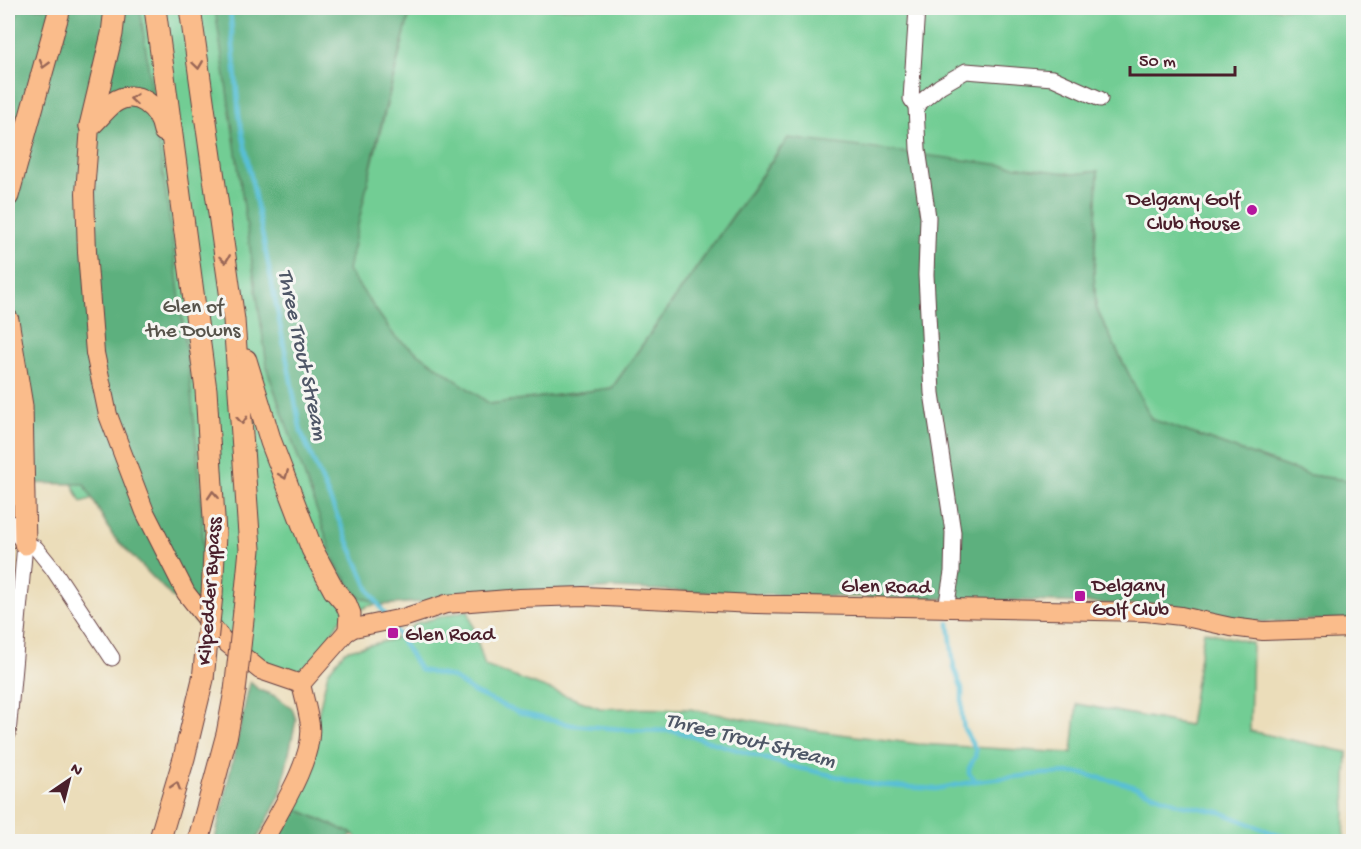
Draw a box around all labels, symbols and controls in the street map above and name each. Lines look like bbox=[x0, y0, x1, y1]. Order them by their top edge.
scale bar bbox=[1130, 39, 1235, 77]
text: 50 m bbox=[1139, 52, 1176, 73]
one-way arrow bbox=[38, 59, 51, 69]
one-way arrow bbox=[192, 61, 204, 70]
one-way arrow bbox=[130, 93, 139, 106]
place label: Delgany Golf Club House bbox=[1125, 189, 1242, 238]
marker: Delgany Golf Club House bbox=[1245, 203, 1259, 217]
one-way arrow bbox=[219, 254, 231, 263]
water label: Three Trout Stream bbox=[270, 267, 332, 443]
park label: Glen of the Downs bbox=[144, 296, 241, 345]
one-way arrow bbox=[235, 415, 248, 424]
one-way arrow bbox=[276, 470, 289, 480]
one-way arrow bbox=[206, 490, 219, 499]
street label: Kilpedder Bypass bbox=[194, 515, 229, 666]
street label: Glen Road bbox=[841, 575, 933, 602]
place label: Delgany Golf Club bbox=[1090, 575, 1169, 624]
marker: Delgany Golf Club bbox=[1073, 589, 1087, 603]
place label: Glen Road bbox=[405, 624, 496, 649]
marker: Glen Road bbox=[386, 626, 400, 640]
water label: Three Trout Stream bbox=[662, 708, 838, 776]
north arrow bbox=[39, 750, 99, 810]
text: N bbox=[66, 760, 86, 782]
one-way arrow bbox=[169, 781, 181, 791]

